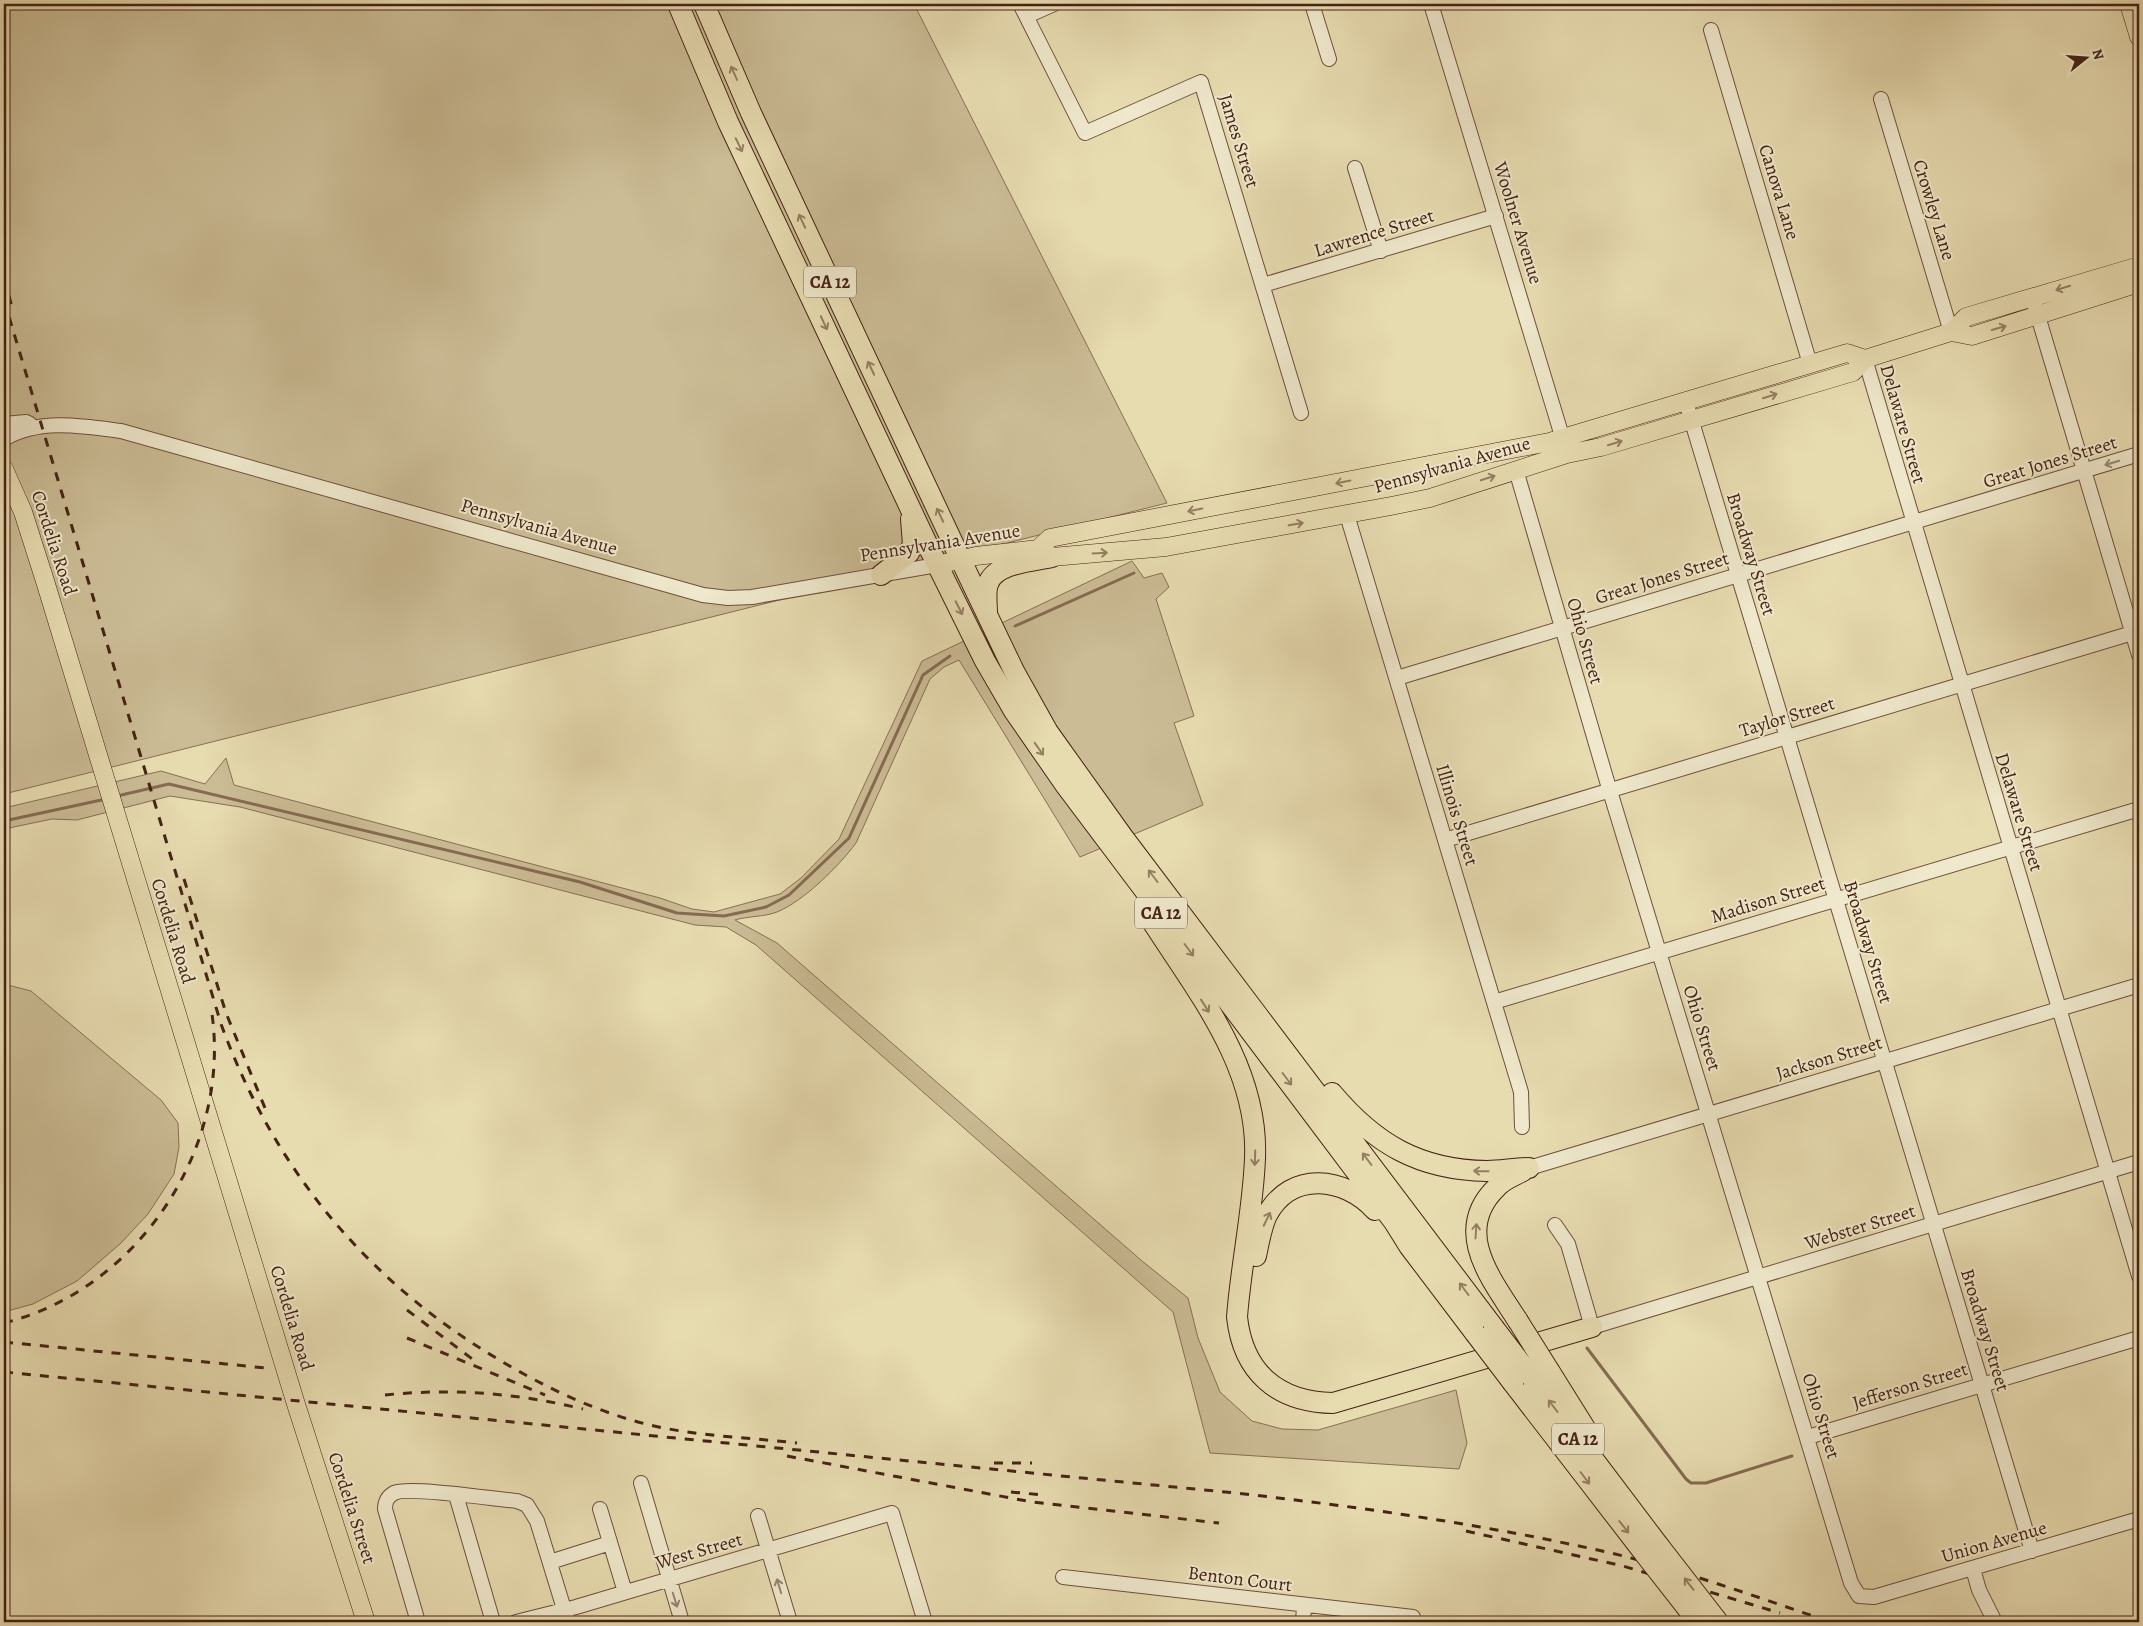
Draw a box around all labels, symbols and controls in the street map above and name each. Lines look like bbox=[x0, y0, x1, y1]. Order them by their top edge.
north arrow bbox=[2060, 32, 2110, 82]
text: N bbox=[2087, 47, 2109, 62]
one-way arrow bbox=[728, 66, 737, 81]
street label: James Street bbox=[1212, 91, 1266, 191]
one-way arrow bbox=[735, 137, 744, 152]
street label: Canova Lane bbox=[1752, 141, 1806, 243]
street label: Crowley Lane bbox=[1906, 156, 1962, 264]
street label: Woolner Avenue bbox=[1487, 158, 1549, 287]
street label: Lawrence Street bbox=[1311, 202, 1437, 264]
one-way arrow bbox=[796, 214, 806, 229]
road number: CA 12 bbox=[804, 266, 856, 298]
one-way arrow bbox=[2055, 284, 2071, 294]
one-way arrow bbox=[819, 315, 829, 330]
one-way arrow bbox=[1990, 322, 2006, 332]
one-way arrow bbox=[865, 361, 875, 376]
street label: Delaware Street bbox=[1874, 361, 1932, 487]
one-way arrow bbox=[1762, 391, 1778, 401]
street label: Great Jones Street bbox=[1980, 429, 2120, 495]
street label: Pennsylvania Avenue bbox=[1371, 430, 1533, 500]
one-way arrow bbox=[1606, 437, 1622, 447]
one-way arrow bbox=[2104, 458, 2120, 468]
one-way arrow bbox=[1480, 473, 1496, 483]
one-way arrow bbox=[1336, 477, 1352, 487]
street label: Cordelia Road bbox=[25, 487, 83, 600]
street label: Broadway Street bbox=[1720, 489, 1782, 619]
street label: Pennsylvania Avenue bbox=[458, 492, 620, 562]
one-way arrow bbox=[1187, 506, 1203, 516]
one-way arrow bbox=[935, 508, 944, 523]
street label: Pennsylvania Avenue bbox=[858, 518, 1022, 568]
one-way arrow bbox=[1288, 519, 1304, 529]
street label: Great Jones Street bbox=[1592, 545, 1732, 611]
one-way arrow bbox=[1092, 548, 1108, 557]
street label: Ohio Street bbox=[1560, 595, 1610, 687]
one-way arrow bbox=[955, 600, 964, 615]
street label: Taylor Street bbox=[1736, 690, 1838, 744]
one-way arrow bbox=[1034, 742, 1044, 756]
street label: Delaware Street bbox=[1989, 749, 2049, 875]
street label: Illinois Street bbox=[1429, 761, 1485, 869]
one-way arrow bbox=[1147, 870, 1158, 883]
street label: Madison Street bbox=[1708, 870, 1828, 930]
street label: Cordelia Road bbox=[145, 875, 202, 988]
street label: Broadway Street bbox=[1837, 877, 1899, 1007]
road number: CA 12 bbox=[1135, 898, 1187, 928]
one-way arrow bbox=[1184, 943, 1194, 957]
street label: Ohio Street bbox=[1677, 982, 1727, 1074]
one-way arrow bbox=[1201, 999, 1211, 1013]
street label: Jackson Street bbox=[1773, 1029, 1885, 1087]
one-way arrow bbox=[1281, 1072, 1292, 1085]
one-way arrow bbox=[1250, 1150, 1260, 1166]
one-way arrow bbox=[1361, 1153, 1372, 1166]
one-way arrow bbox=[1473, 1166, 1490, 1176]
street label: Webster Street bbox=[1800, 1198, 1919, 1256]
one-way arrow bbox=[1262, 1212, 1272, 1227]
one-way arrow bbox=[1472, 1223, 1481, 1239]
street label: Cordelia Road bbox=[264, 1262, 321, 1375]
street label: Broadway Street bbox=[1954, 1265, 2016, 1395]
one-way arrow bbox=[1459, 1283, 1470, 1296]
street label: Jefferson Street bbox=[1849, 1356, 1971, 1416]
street label: Ohio Street bbox=[1796, 1370, 1846, 1462]
one-way arrow bbox=[1548, 1399, 1558, 1413]
road number: CA 12 bbox=[1552, 1424, 1604, 1455]
street label: Cordelia Street bbox=[322, 1449, 382, 1567]
one-way arrow bbox=[1580, 1471, 1591, 1484]
street label: Union Avenue bbox=[1938, 1515, 2050, 1569]
one-way arrow bbox=[1618, 1520, 1629, 1533]
street label: West Street bbox=[652, 1526, 745, 1576]
street label: Benton Court bbox=[1186, 1560, 1294, 1598]
one-way arrow bbox=[774, 1578, 784, 1594]
one-way arrow bbox=[1683, 1578, 1694, 1591]
one-way arrow bbox=[671, 1592, 681, 1608]

